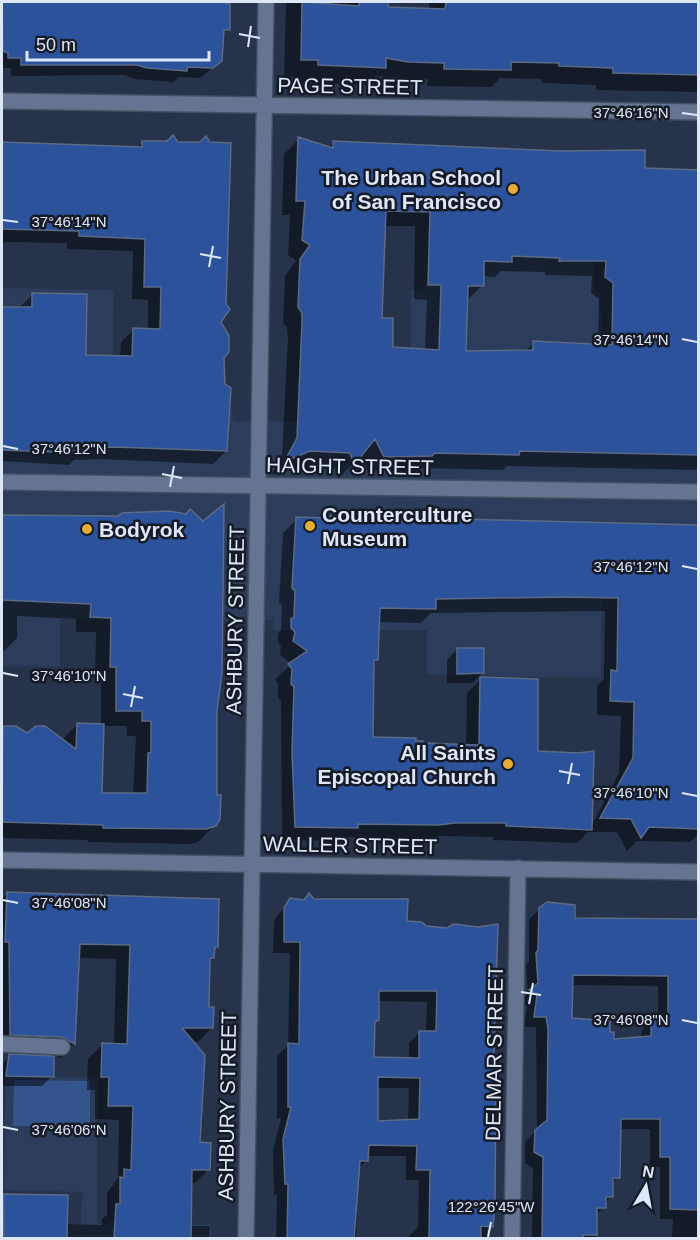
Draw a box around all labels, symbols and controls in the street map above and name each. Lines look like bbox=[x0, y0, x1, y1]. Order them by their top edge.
scale bar bbox=[27, 24, 208, 62]
text: 50 m bbox=[36, 35, 76, 55]
street label: PAGE STREET bbox=[277, 73, 423, 99]
text: 37°46'16"N bbox=[593, 104, 669, 121]
place label: The Urban School of San Francisco bbox=[321, 166, 501, 213]
marker: The Urban School of San Francisco bbox=[506, 182, 520, 196]
text: 37°46'14"N bbox=[31, 213, 107, 230]
text: 37°46'14"N bbox=[593, 331, 669, 348]
text: 37°46'12"N bbox=[31, 440, 107, 457]
street label: HAIGHT STREET bbox=[266, 453, 434, 479]
place label: Counterculture Museum bbox=[322, 503, 473, 550]
place label: Bodyrok bbox=[99, 518, 185, 541]
marker: Counterculture Museum bbox=[303, 519, 317, 533]
marker: Bodyrok bbox=[80, 522, 94, 536]
street label: ASHBURY STREET bbox=[222, 525, 248, 715]
text: 37°46'12"N bbox=[593, 558, 669, 575]
text: 37°46'10"N bbox=[31, 667, 107, 684]
place label: All Saints Episcopal Church bbox=[317, 741, 496, 788]
marker: All Saints Episcopal Church bbox=[501, 757, 515, 771]
text: 37°46'10"N bbox=[593, 784, 669, 801]
street label: WALLER STREET bbox=[263, 832, 437, 858]
text: 37°46'08"N bbox=[31, 894, 107, 911]
street label: DELMAR STREET bbox=[481, 965, 507, 1141]
street label: ASHBURY STREET bbox=[214, 1011, 240, 1201]
text: 37°46'08"N bbox=[593, 1011, 669, 1028]
text: 37°46'06"N bbox=[31, 1121, 107, 1138]
north arrow bbox=[616, 1156, 676, 1216]
text: N bbox=[641, 1162, 656, 1181]
text: 122°26'45"W bbox=[448, 1198, 535, 1215]

